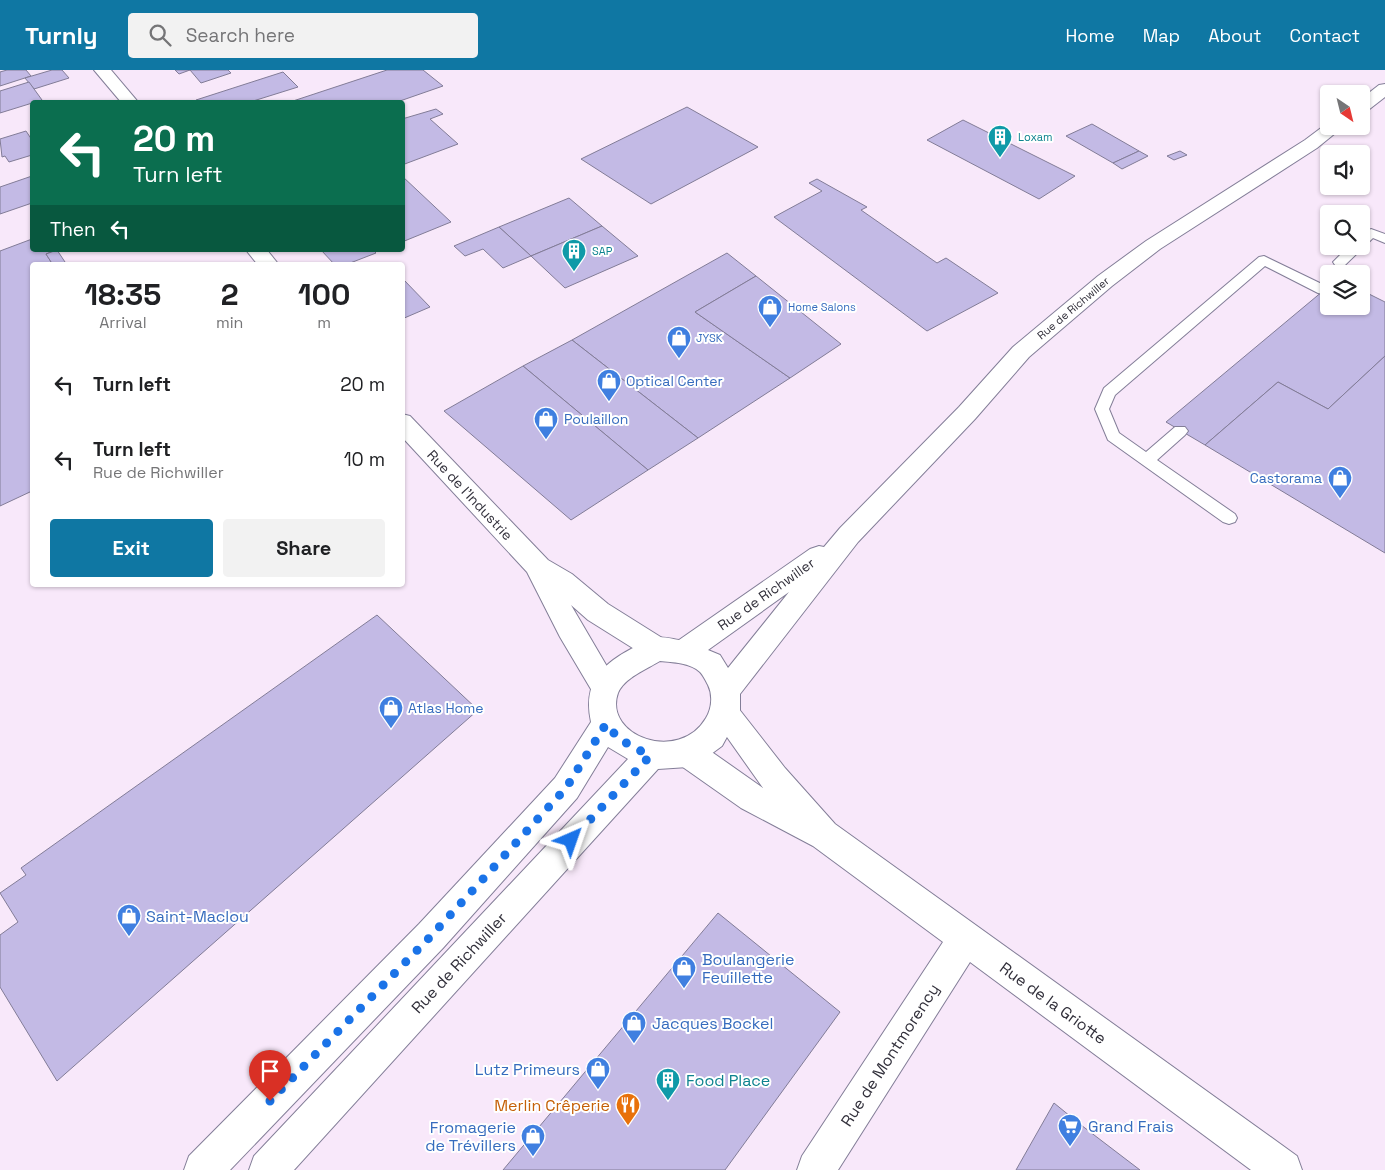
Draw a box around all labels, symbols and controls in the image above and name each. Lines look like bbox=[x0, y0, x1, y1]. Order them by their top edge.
search box bbox=[128, 13, 478, 58]
text: Turnly bbox=[25, 20, 98, 51]
icon: search bbox=[146, 21, 174, 49]
text: Search here bbox=[186, 23, 295, 48]
text: Home bbox=[1066, 24, 1115, 47]
text: Map bbox=[1143, 24, 1180, 47]
text: About bbox=[1208, 24, 1262, 47]
text: Contact bbox=[1290, 24, 1360, 47]
north arrow bbox=[1320, 85, 1370, 135]
map controls bbox=[1320, 85, 1370, 315]
text: 20 m bbox=[133, 117, 215, 161]
icon: left bbox=[50, 120, 115, 185]
building icon: Loxam bbox=[987, 124, 1013, 158]
place label: Loxam bbox=[1018, 130, 1053, 144]
button: sound bbox=[1320, 145, 1370, 195]
text: Turn left bbox=[133, 160, 223, 188]
button: search bbox=[1320, 205, 1370, 255]
icon: left bbox=[106, 215, 134, 243]
text: Then bbox=[50, 217, 96, 242]
building icon: SAP bbox=[561, 238, 587, 272]
place label: SAP bbox=[592, 244, 613, 258]
button: layers bbox=[1320, 265, 1370, 315]
street label: Rue de Richwiller bbox=[1034, 274, 1112, 342]
text: 18:35 bbox=[85, 275, 161, 314]
text: 2 bbox=[221, 275, 239, 314]
text: 100 bbox=[298, 275, 350, 314]
shop icon: Home Salons bbox=[757, 294, 783, 328]
place label: Home Salons bbox=[788, 300, 856, 314]
text: Arrival bbox=[99, 312, 147, 333]
text: min bbox=[216, 312, 243, 333]
text: m bbox=[317, 312, 331, 333]
shop icon: JYSK bbox=[666, 325, 692, 359]
place label: JYSK bbox=[696, 331, 723, 345]
shop icon: Optical Center bbox=[596, 368, 622, 402]
icon: left bbox=[50, 371, 78, 399]
text: Turn left bbox=[93, 372, 171, 397]
text: 20 m bbox=[340, 372, 385, 397]
place label: Optical Center bbox=[626, 372, 723, 390]
shop icon: Poulaillon bbox=[533, 406, 559, 440]
place label: Poulaillon bbox=[564, 410, 628, 428]
text: Turn left bbox=[93, 437, 171, 462]
icon: left bbox=[50, 446, 78, 474]
street label: Rue de l'Industrie bbox=[423, 446, 517, 544]
text: 10 m bbox=[344, 447, 385, 472]
text: Rue de Richwiller bbox=[93, 462, 224, 483]
shop icon: Castorama bbox=[1327, 465, 1353, 499]
place label: Castorama bbox=[1250, 469, 1322, 487]
button: Exit bbox=[50, 519, 213, 577]
button: Share bbox=[223, 519, 385, 577]
street label: Rue de Richwiller bbox=[714, 554, 818, 634]
shop icon: Atlas Home bbox=[378, 695, 404, 729]
place label: Atlas Home bbox=[408, 699, 484, 717]
position arrow bbox=[544, 813, 596, 865]
shop icon: Saint-Maclou bbox=[116, 903, 142, 937]
place label: Saint-Maclou bbox=[146, 906, 249, 927]
street label: Rue de Richwiller bbox=[407, 908, 511, 1018]
place label: Boulangerie Feuillette bbox=[702, 949, 794, 988]
shop icon: Boulangerie Feuillette bbox=[671, 955, 697, 989]
street label: Rue de la Griotte bbox=[995, 957, 1111, 1049]
street label: Rue de Montmorency bbox=[836, 980, 944, 1130]
shop icon: Jacques Bockel bbox=[621, 1010, 647, 1044]
place label: Jacques Bockel bbox=[652, 1013, 773, 1034]
pin bbox=[249, 1050, 291, 1101]
shop icon: Lutz Primeurs bbox=[585, 1056, 611, 1090]
icon: arrive bbox=[256, 1057, 284, 1085]
place label: Lutz Primeurs bbox=[475, 1059, 580, 1080]
building icon: Food Place bbox=[655, 1067, 681, 1101]
place label: Food Place bbox=[686, 1070, 770, 1091]
restaurant icon: Merlin Crêperie bbox=[615, 1092, 641, 1126]
place label: Merlin Crêperie bbox=[494, 1095, 610, 1116]
supermarket icon: Grand Frais bbox=[1057, 1113, 1083, 1147]
place label: Grand Frais bbox=[1088, 1116, 1174, 1137]
place label: Fromagerie de Trévillers bbox=[425, 1117, 516, 1156]
shop icon: Fromagerie de Trévillers bbox=[520, 1123, 546, 1157]

